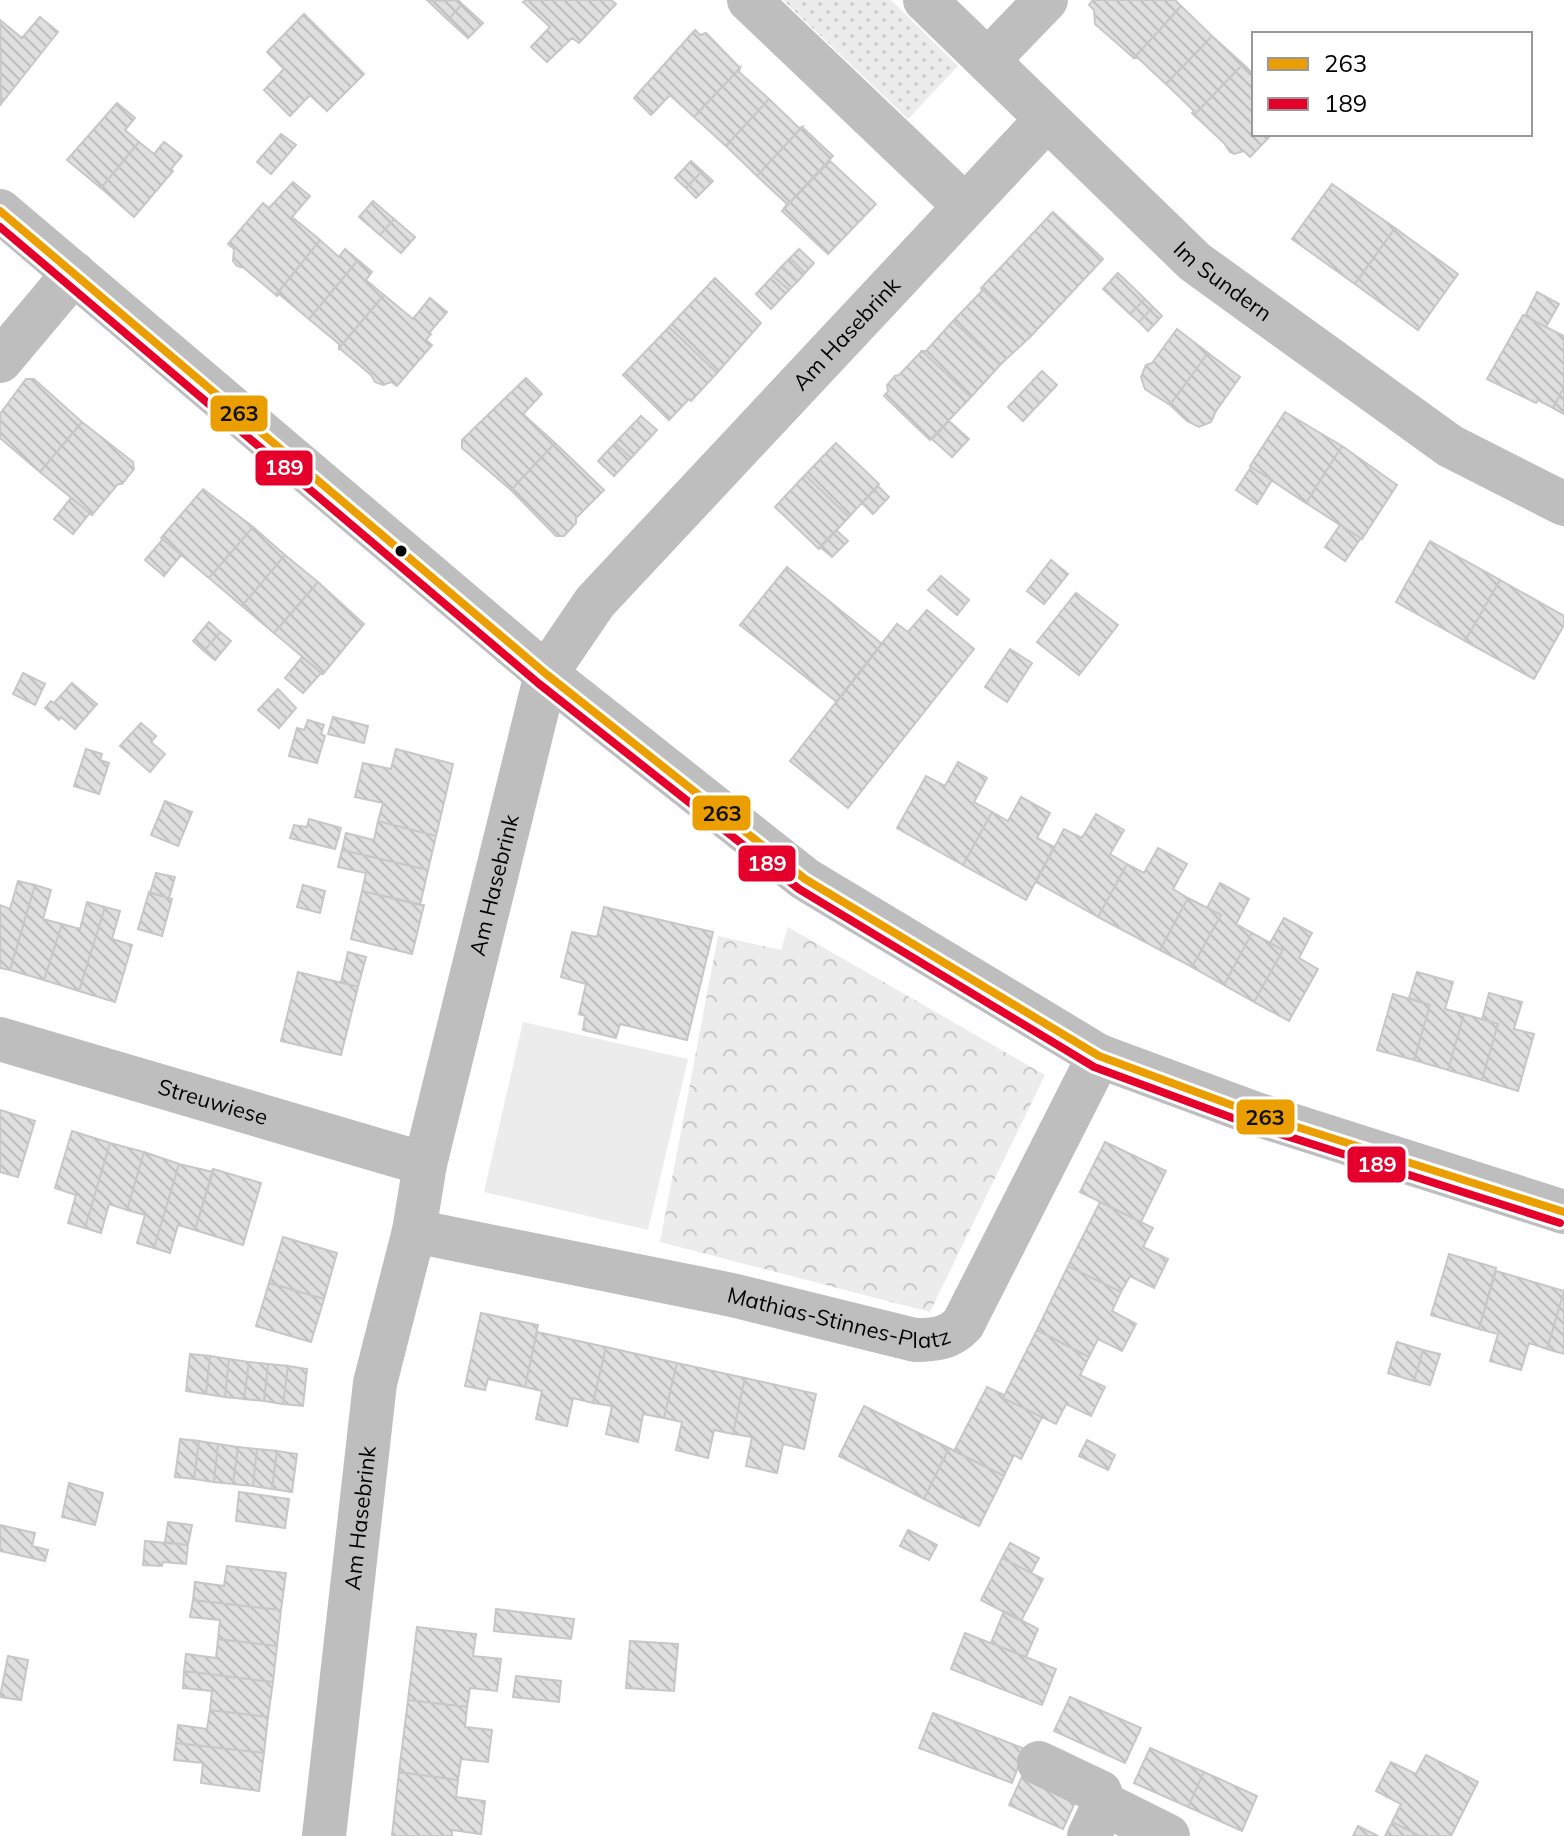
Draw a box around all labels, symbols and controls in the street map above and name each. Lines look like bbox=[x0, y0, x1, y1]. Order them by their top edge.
legend bbox=[1252, 32, 1532, 136]
text: 263 bbox=[1324, 48, 1367, 78]
text: 189 bbox=[1324, 88, 1367, 118]
street label: Im Sundern bbox=[1168, 235, 1278, 327]
street label: Am Hasebrink bbox=[786, 271, 906, 396]
line badge: 263 bbox=[209, 394, 269, 433]
text: 263 bbox=[219, 399, 259, 427]
line badge: 189 bbox=[254, 449, 314, 487]
text: 189 bbox=[264, 453, 304, 481]
unlabelled marker bbox=[393, 543, 409, 559]
line badge: 263 bbox=[691, 794, 752, 832]
text: 263 bbox=[702, 799, 742, 827]
street label: Am Hasebrink bbox=[463, 811, 525, 959]
line badge: 189 bbox=[737, 844, 797, 883]
text: 189 bbox=[747, 849, 787, 877]
street label: Streuwiese bbox=[155, 1072, 271, 1131]
line badge: 263 bbox=[1235, 1098, 1296, 1136]
text: 263 bbox=[1245, 1103, 1285, 1131]
line badge: 189 bbox=[1346, 1145, 1407, 1184]
text: 189 bbox=[1357, 1150, 1397, 1178]
street label: Mathias-Stinnes-Platz bbox=[725, 1280, 954, 1354]
street label: Am Hasebrink bbox=[338, 1444, 382, 1592]

